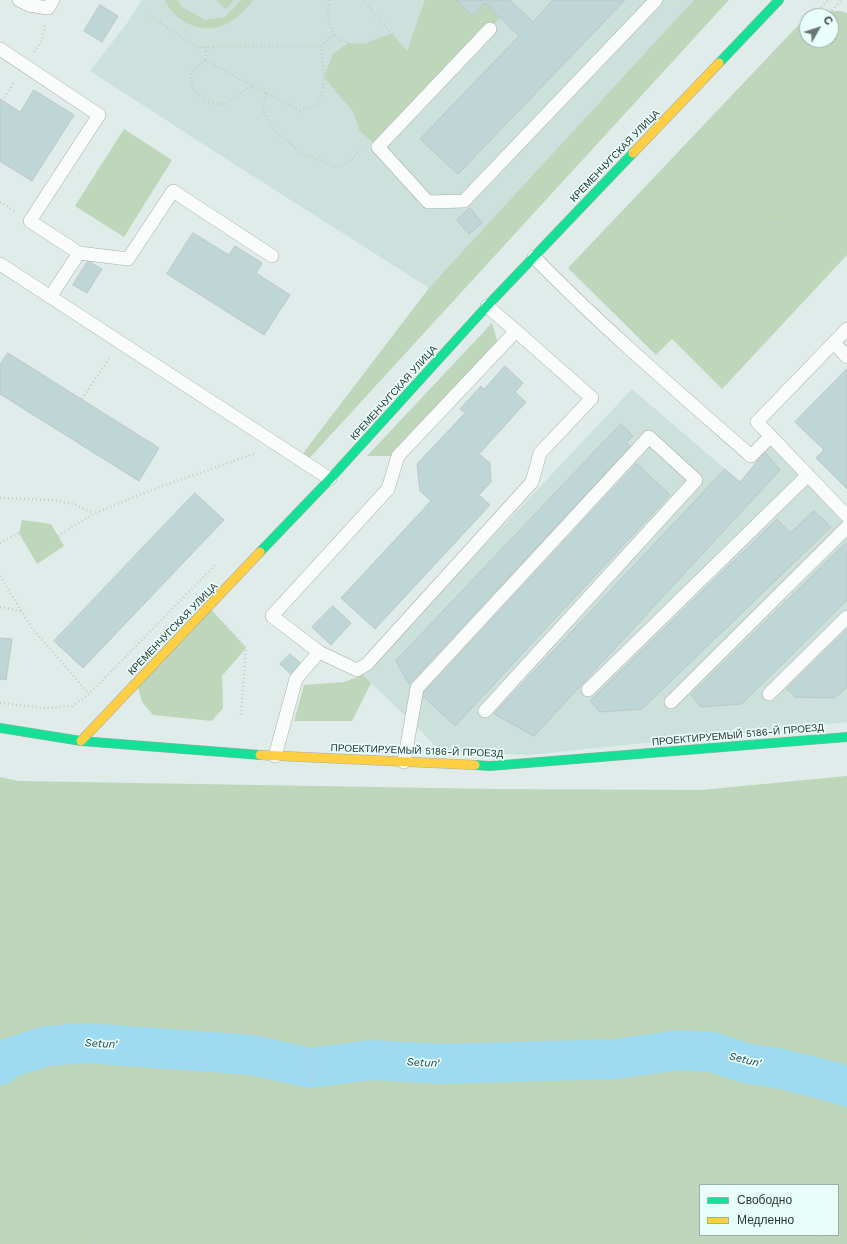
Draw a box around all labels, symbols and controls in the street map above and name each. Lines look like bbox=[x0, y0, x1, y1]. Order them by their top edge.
north arrow bbox=[799, 8, 839, 48]
text: С bbox=[820, 14, 835, 28]
street label: КРЕМЕНЧУГСКАЯ УЛИЦА bbox=[568, 107, 662, 205]
street label: КРЕМЕНЧУГСКАЯ УЛИЦА bbox=[348, 343, 440, 443]
street label: КРЕМЕНЧУГСКАЯ УЛИЦА bbox=[126, 580, 220, 678]
street label: ПРОЕКТИРУЕМЫЙ 5186-Й ПРОЕЗД bbox=[651, 721, 825, 749]
street label: ПРОЕКТИРУЕМЫЙ 5186-Й ПРОЕЗД bbox=[330, 742, 504, 760]
water label: Setun' bbox=[84, 1037, 118, 1051]
water label: Setun' bbox=[728, 1050, 762, 1070]
water label: Setun' bbox=[406, 1056, 440, 1070]
legend bbox=[699, 1184, 839, 1236]
text: Свободно bbox=[737, 1193, 792, 1207]
text: Медленно bbox=[737, 1213, 794, 1227]

